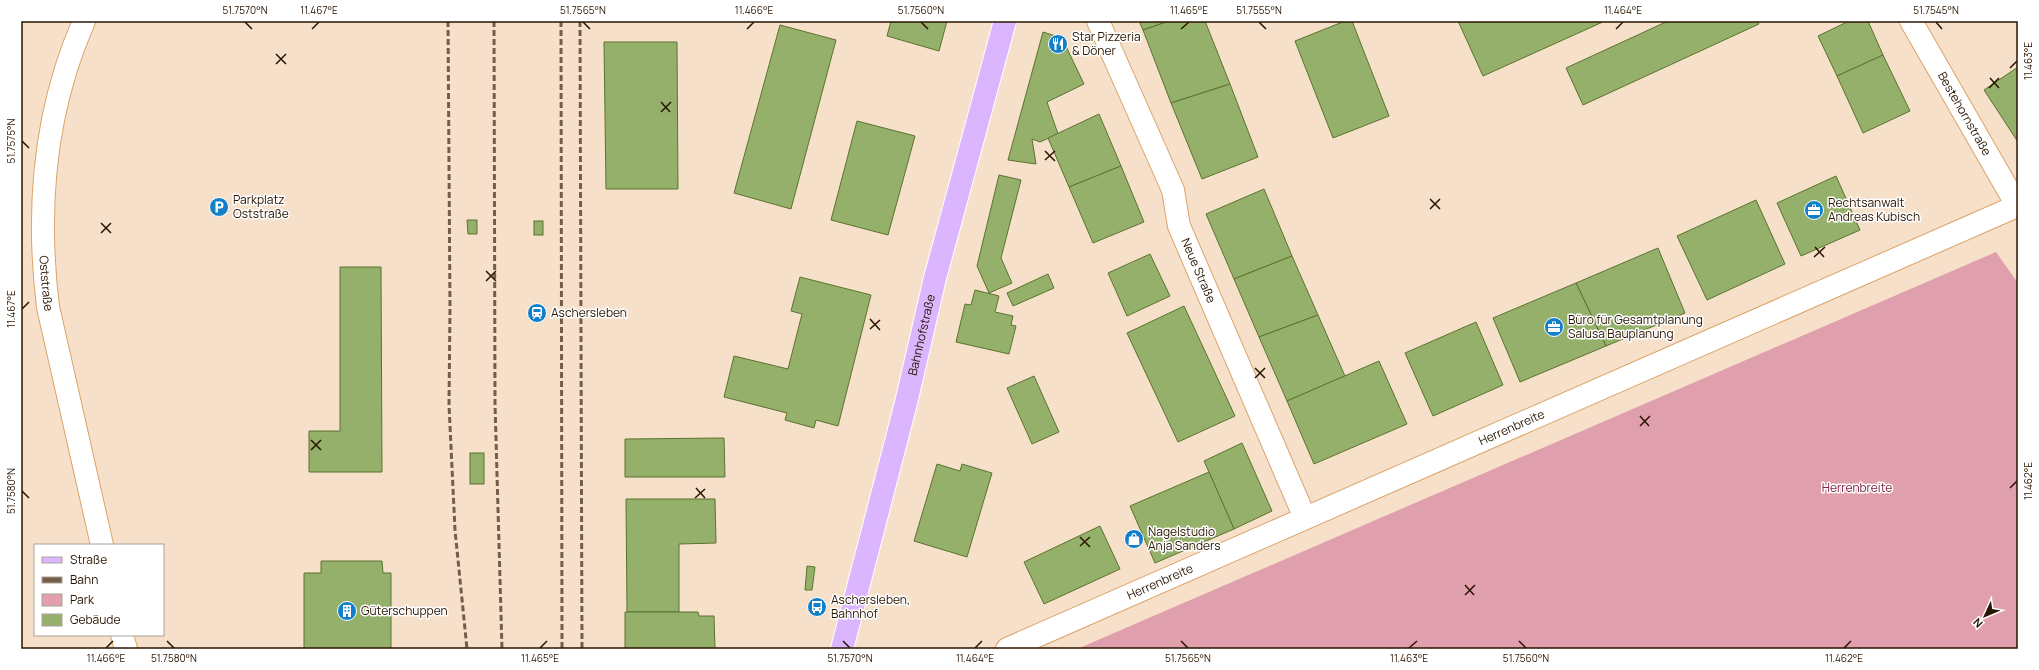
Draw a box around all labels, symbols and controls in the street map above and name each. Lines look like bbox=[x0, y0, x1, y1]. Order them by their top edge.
text: 51.7570°N bbox=[222, 3, 268, 17]
text: 11.467°E bbox=[300, 3, 338, 17]
text: 51.7565°N bbox=[560, 3, 606, 17]
text: 11.466°E bbox=[735, 3, 774, 17]
text: 51.7560°N bbox=[898, 3, 944, 17]
text: 11.465°E bbox=[1170, 3, 1208, 17]
text: 51.7555°N bbox=[1236, 3, 1282, 17]
text: 11.464°E bbox=[1604, 3, 1642, 17]
text: 51.7545°N bbox=[1913, 3, 1959, 17]
place label: Star Pizzeria & Döner bbox=[1072, 28, 1141, 59]
restaurant icon: Star Pizzeria & Döner bbox=[1047, 33, 1069, 55]
text: 11.463°E bbox=[2021, 42, 2035, 80]
street label: Bestehornstraße bbox=[1934, 68, 1996, 159]
text: 51.7575°N bbox=[4, 118, 18, 163]
place label: Parkplatz Oststraße bbox=[233, 191, 289, 222]
place label: Rechtsanwalt Andreas Kubisch bbox=[1828, 194, 1920, 225]
parking icon: Parkplatz Oststraße bbox=[208, 196, 230, 218]
office icon: Rechtsanwalt Andreas Kubisch bbox=[1803, 199, 1825, 221]
street label: Neue Straße bbox=[1177, 235, 1220, 305]
street label: Oststraße bbox=[36, 255, 58, 313]
text: 11.467°E bbox=[4, 290, 18, 328]
street label: Bahnhofstraße bbox=[904, 293, 939, 377]
station icon: Aschersleben bbox=[526, 302, 548, 324]
place label: Aschersleben bbox=[551, 304, 627, 321]
place label: Büro für Gesamtplanung Salusa Bauplanung bbox=[1568, 311, 1703, 342]
office icon: Büro für Gesamtplanung Salusa Bauplanung bbox=[1543, 316, 1565, 338]
street label: Herrenbreite bbox=[1476, 405, 1547, 449]
text: 11.462°E bbox=[2021, 462, 2035, 500]
text: 51.7580°N bbox=[4, 468, 18, 514]
park label: Herrenbreite bbox=[1822, 479, 1892, 496]
place label: Nagelstudio Anja Sanders bbox=[1148, 523, 1220, 554]
shop icon: Nagelstudio Anja Sanders bbox=[1123, 528, 1145, 550]
legend bbox=[34, 544, 164, 636]
text: Straße bbox=[70, 551, 107, 568]
street label: Herrenbreite bbox=[1124, 560, 1195, 603]
text: Bahn bbox=[70, 571, 98, 588]
text: Park bbox=[70, 591, 95, 608]
place label: Aschersleben, Bahnhof bbox=[831, 591, 910, 622]
bus stop icon: Aschersleben, Bahnhof bbox=[806, 596, 828, 618]
north arrow bbox=[1965, 596, 2005, 636]
building icon: Güterschuppen bbox=[336, 600, 358, 622]
place label: Güterschuppen bbox=[361, 602, 448, 619]
text: Gebäude bbox=[70, 611, 121, 628]
text: N bbox=[1969, 615, 1986, 631]
text: 11.466°E bbox=[87, 651, 126, 665]
text: 51.7580°N bbox=[151, 651, 197, 665]
text: 11.465°E bbox=[521, 651, 559, 665]
text: 51.7570°N bbox=[827, 651, 873, 665]
text: 11.464°E bbox=[956, 651, 994, 665]
text: 51.7565°N bbox=[1165, 651, 1211, 665]
text: 11.463°E bbox=[1390, 651, 1428, 665]
text: 51.7560°N bbox=[1503, 651, 1549, 665]
text: 11.462°E bbox=[1825, 651, 1863, 665]

